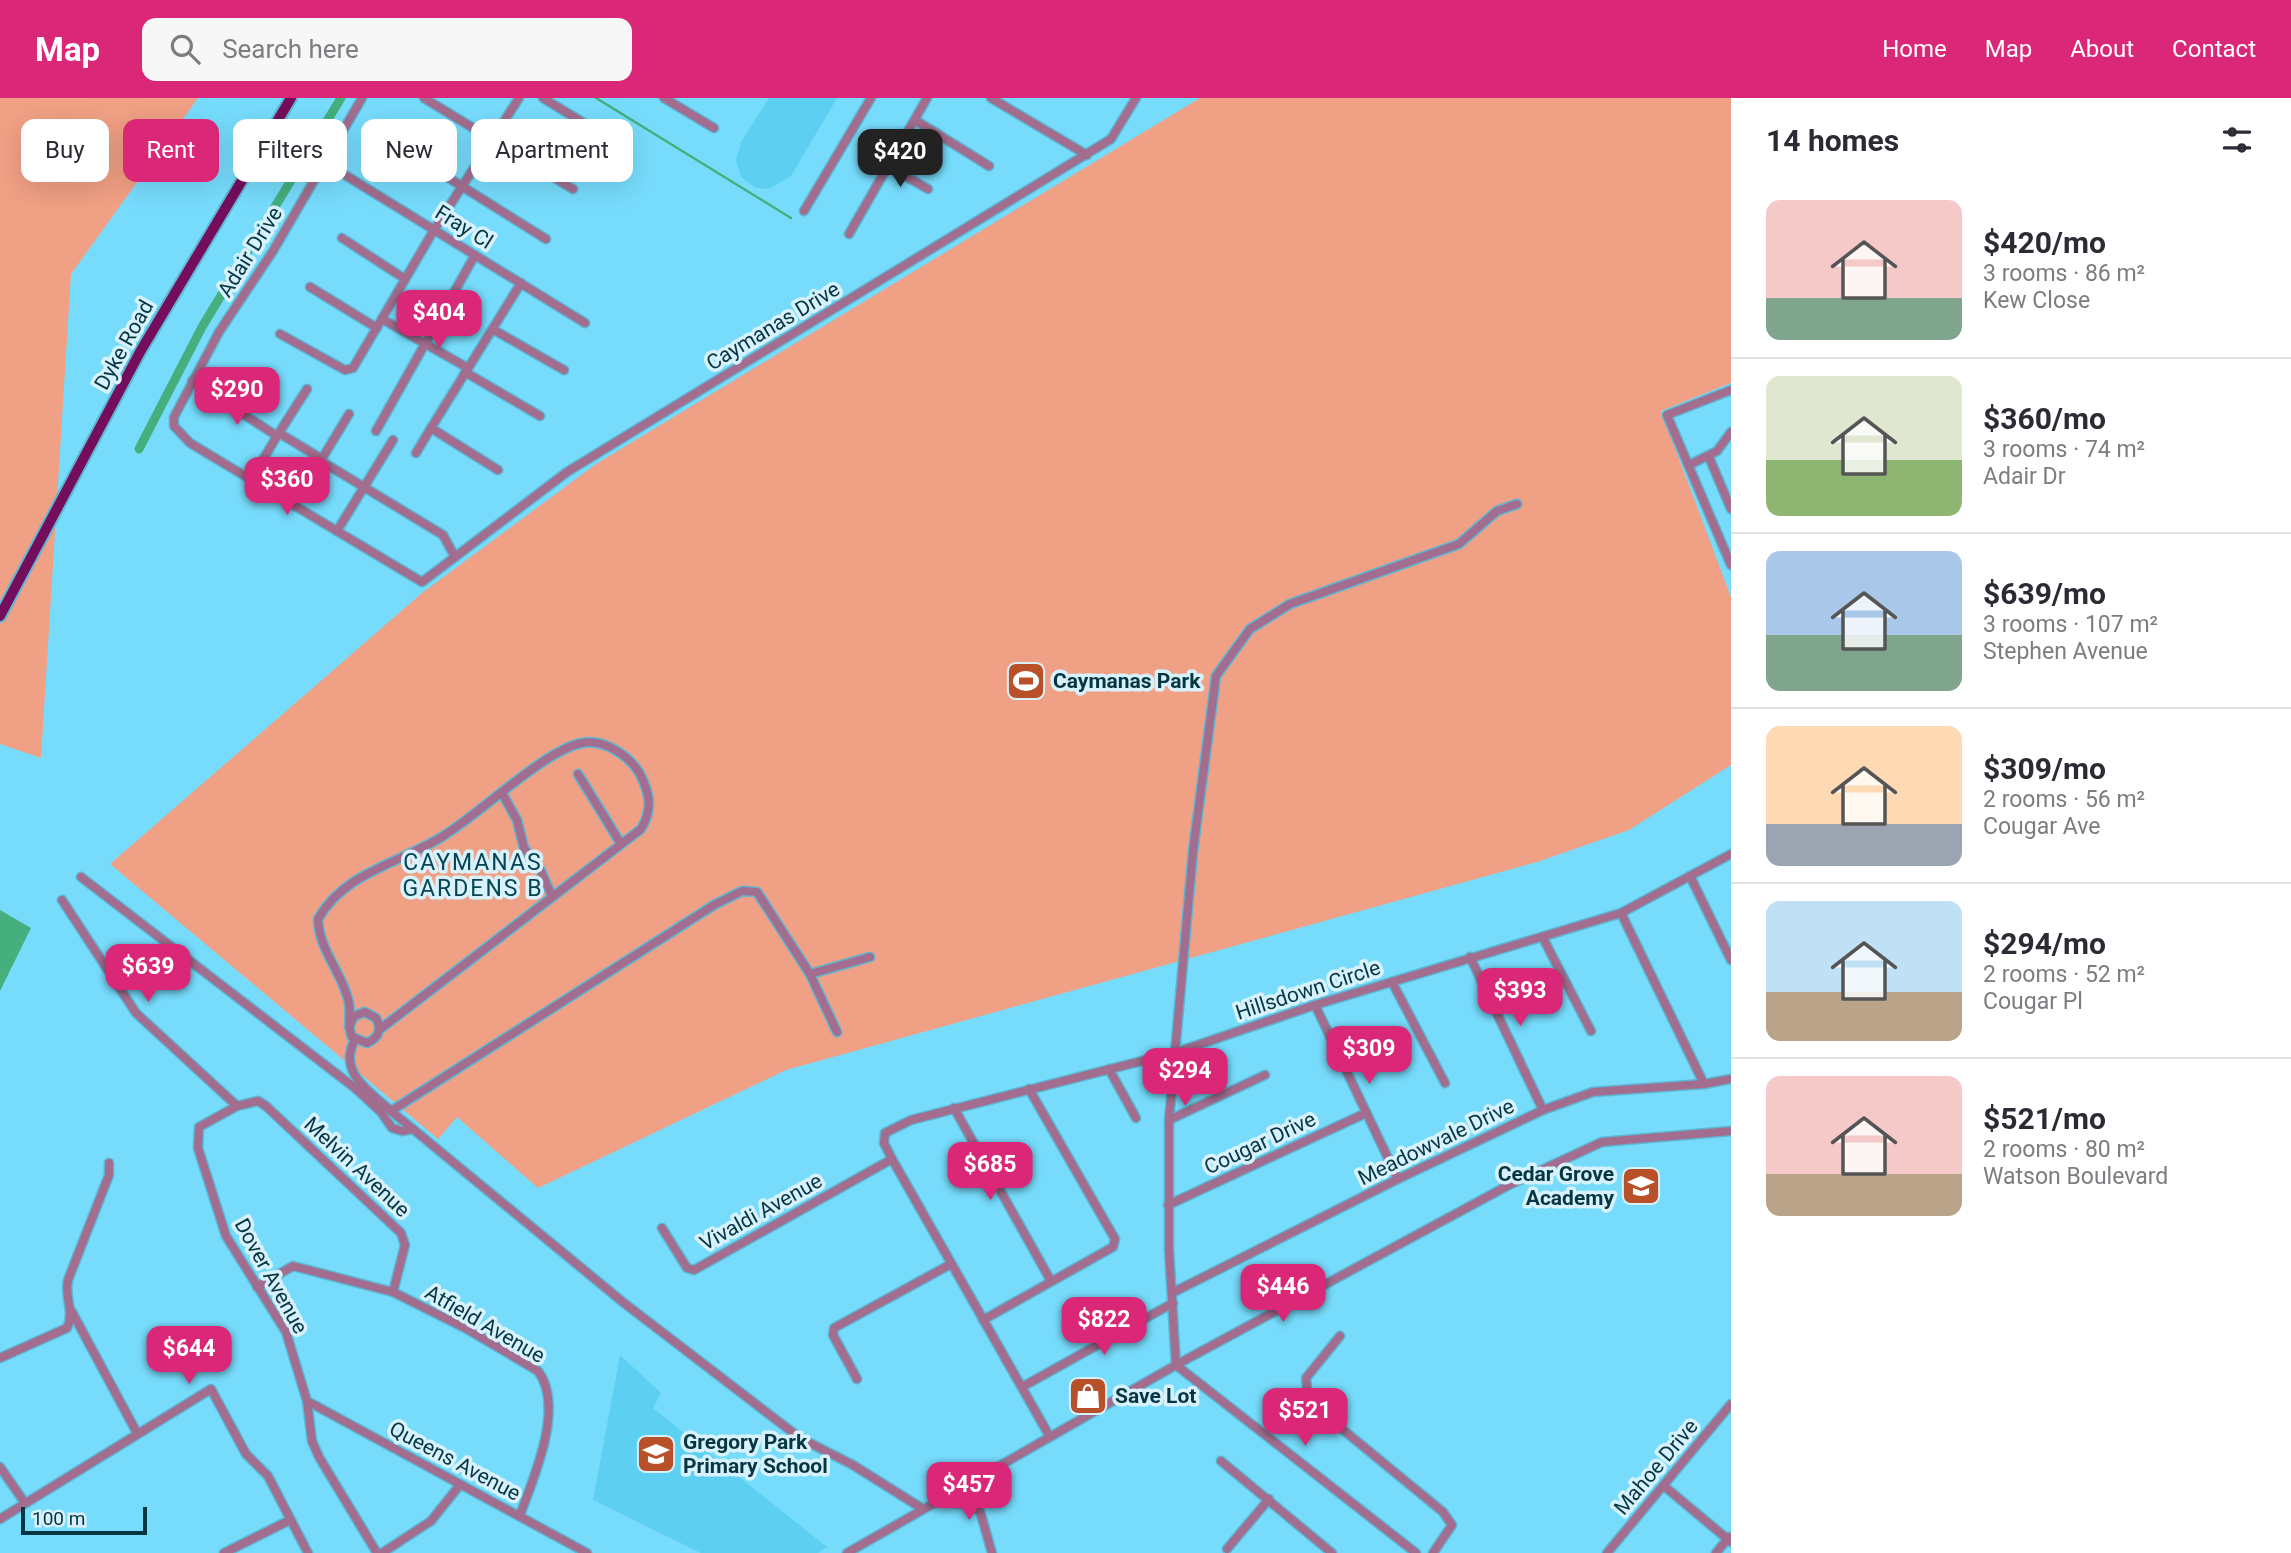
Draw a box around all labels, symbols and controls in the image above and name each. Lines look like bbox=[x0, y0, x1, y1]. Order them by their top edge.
search box bbox=[142, 18, 632, 81]
text: Map bbox=[35, 30, 100, 69]
icon: search bbox=[166, 30, 204, 68]
text: Search here bbox=[222, 34, 359, 64]
text: Home bbox=[1882, 35, 1947, 63]
text: Map bbox=[1985, 35, 2032, 63]
text: About bbox=[2070, 35, 2134, 63]
text: Contact bbox=[2172, 35, 2256, 63]
chip: Buy bbox=[21, 119, 109, 182]
chip: Rent bbox=[123, 119, 219, 182]
chip: Filters bbox=[233, 119, 347, 182]
chip: New bbox=[361, 119, 457, 182]
chip: Apartment bbox=[471, 119, 633, 182]
icon: filters bbox=[2218, 121, 2256, 159]
text: 14 homes bbox=[1766, 123, 1899, 158]
pin: $420 bbox=[859, 130, 941, 189]
text: $420 bbox=[874, 138, 926, 165]
street label: Fray Cl bbox=[431, 200, 497, 254]
street label: Adair Drive bbox=[213, 203, 287, 301]
text: $420/mo bbox=[1983, 225, 2106, 260]
icon: home bbox=[1822, 228, 1906, 312]
text: 3 rooms · 86 m² bbox=[1983, 260, 2145, 287]
street label: Caymanas Drive bbox=[702, 277, 844, 375]
text: Kew Close bbox=[1983, 287, 2090, 314]
pin: $404 bbox=[398, 290, 480, 350]
street label: Dyke Road bbox=[90, 296, 158, 394]
text: $404 bbox=[413, 299, 465, 326]
pin: $290 bbox=[196, 368, 278, 427]
text: $290 bbox=[211, 376, 263, 403]
text: $360/mo bbox=[1983, 401, 2106, 436]
icon: home bbox=[1822, 404, 1906, 488]
text: 3 rooms · 74 m² bbox=[1983, 436, 2145, 463]
pin: $360 bbox=[246, 458, 328, 517]
text: Adair Dr bbox=[1983, 463, 2065, 490]
text: $360 bbox=[261, 466, 313, 493]
text: $639/mo bbox=[1983, 576, 2106, 611]
icon: home bbox=[1822, 579, 1906, 663]
text: 3 rooms · 107 m² bbox=[1983, 611, 2158, 638]
text: Stephen Avenue bbox=[1983, 638, 2148, 665]
sports icon: Caymanas Park bbox=[1005, 660, 1047, 702]
place label: Caymanas Park bbox=[1053, 669, 1201, 693]
text: $309/mo bbox=[1983, 751, 2106, 786]
icon: home bbox=[1822, 754, 1906, 838]
text: 2 rooms · 56 m² bbox=[1983, 786, 2145, 813]
text: Cougar Ave bbox=[1983, 813, 2100, 840]
district label: CAYMANAS GARDENS B bbox=[402, 849, 544, 902]
text: $294/mo bbox=[1983, 926, 2106, 961]
icon: home bbox=[1822, 929, 1906, 1013]
pin: $639 bbox=[107, 944, 189, 1004]
text: $639 bbox=[122, 953, 174, 980]
street label: Hillsdown Circle bbox=[1233, 955, 1383, 1025]
text: 2 rooms · 52 m² bbox=[1983, 961, 2145, 988]
pin: $393 bbox=[1479, 968, 1561, 1028]
text: $393 bbox=[1494, 977, 1546, 1004]
text: Cougar Pl bbox=[1983, 988, 2083, 1015]
pin: $309 bbox=[1328, 1026, 1410, 1086]
text: $309 bbox=[1343, 1035, 1395, 1062]
pin: $294 bbox=[1144, 1048, 1226, 1108]
text: $294 bbox=[1159, 1057, 1211, 1084]
street label: Meadowvale Drive bbox=[1354, 1094, 1518, 1190]
text: $521/mo bbox=[1983, 1101, 2106, 1136]
icon: home bbox=[1822, 1104, 1906, 1188]
street label: Cougar Drive bbox=[1201, 1107, 1319, 1179]
street label: Melvin Avenue bbox=[299, 1112, 415, 1222]
text: 2 rooms · 80 m² bbox=[1983, 1136, 2145, 1163]
pin: $685 bbox=[949, 1142, 1031, 1202]
text: $685 bbox=[964, 1151, 1016, 1178]
place label: Cedar Grove Academy bbox=[1498, 1162, 1614, 1210]
text: Watson Boulevard bbox=[1983, 1163, 2168, 1190]
school or university icon: Cedar Grove Academy bbox=[1620, 1165, 1662, 1207]
street label: Vivaldi Avenue bbox=[696, 1169, 826, 1255]
street label: Dover Avenue bbox=[230, 1214, 312, 1338]
pin: $446 bbox=[1242, 1264, 1324, 1324]
text: $446 bbox=[1257, 1273, 1309, 1300]
street label: Atfield Avenue bbox=[421, 1280, 549, 1368]
pin: $822 bbox=[1063, 1298, 1145, 1357]
text: $822 bbox=[1078, 1306, 1130, 1333]
pin: $644 bbox=[148, 1326, 230, 1386]
text: $644 bbox=[163, 1335, 215, 1362]
shop icon: Save Lot bbox=[1067, 1375, 1109, 1417]
place label: Save Lot bbox=[1115, 1384, 1196, 1408]
pin: $521 bbox=[1264, 1388, 1346, 1448]
text: $521 bbox=[1279, 1397, 1331, 1424]
street label: Mahoe Drive bbox=[1609, 1415, 1703, 1519]
street label: Queens Avenue bbox=[386, 1416, 524, 1506]
place label: Gregory Park Primary School bbox=[683, 1430, 828, 1478]
school or university icon: Gregory Park Primary School bbox=[635, 1433, 677, 1475]
pin: $457 bbox=[928, 1462, 1010, 1522]
text: $457 bbox=[943, 1471, 995, 1498]
scale bar bbox=[21, 1504, 147, 1536]
text: 100 m bbox=[32, 1507, 85, 1530]

